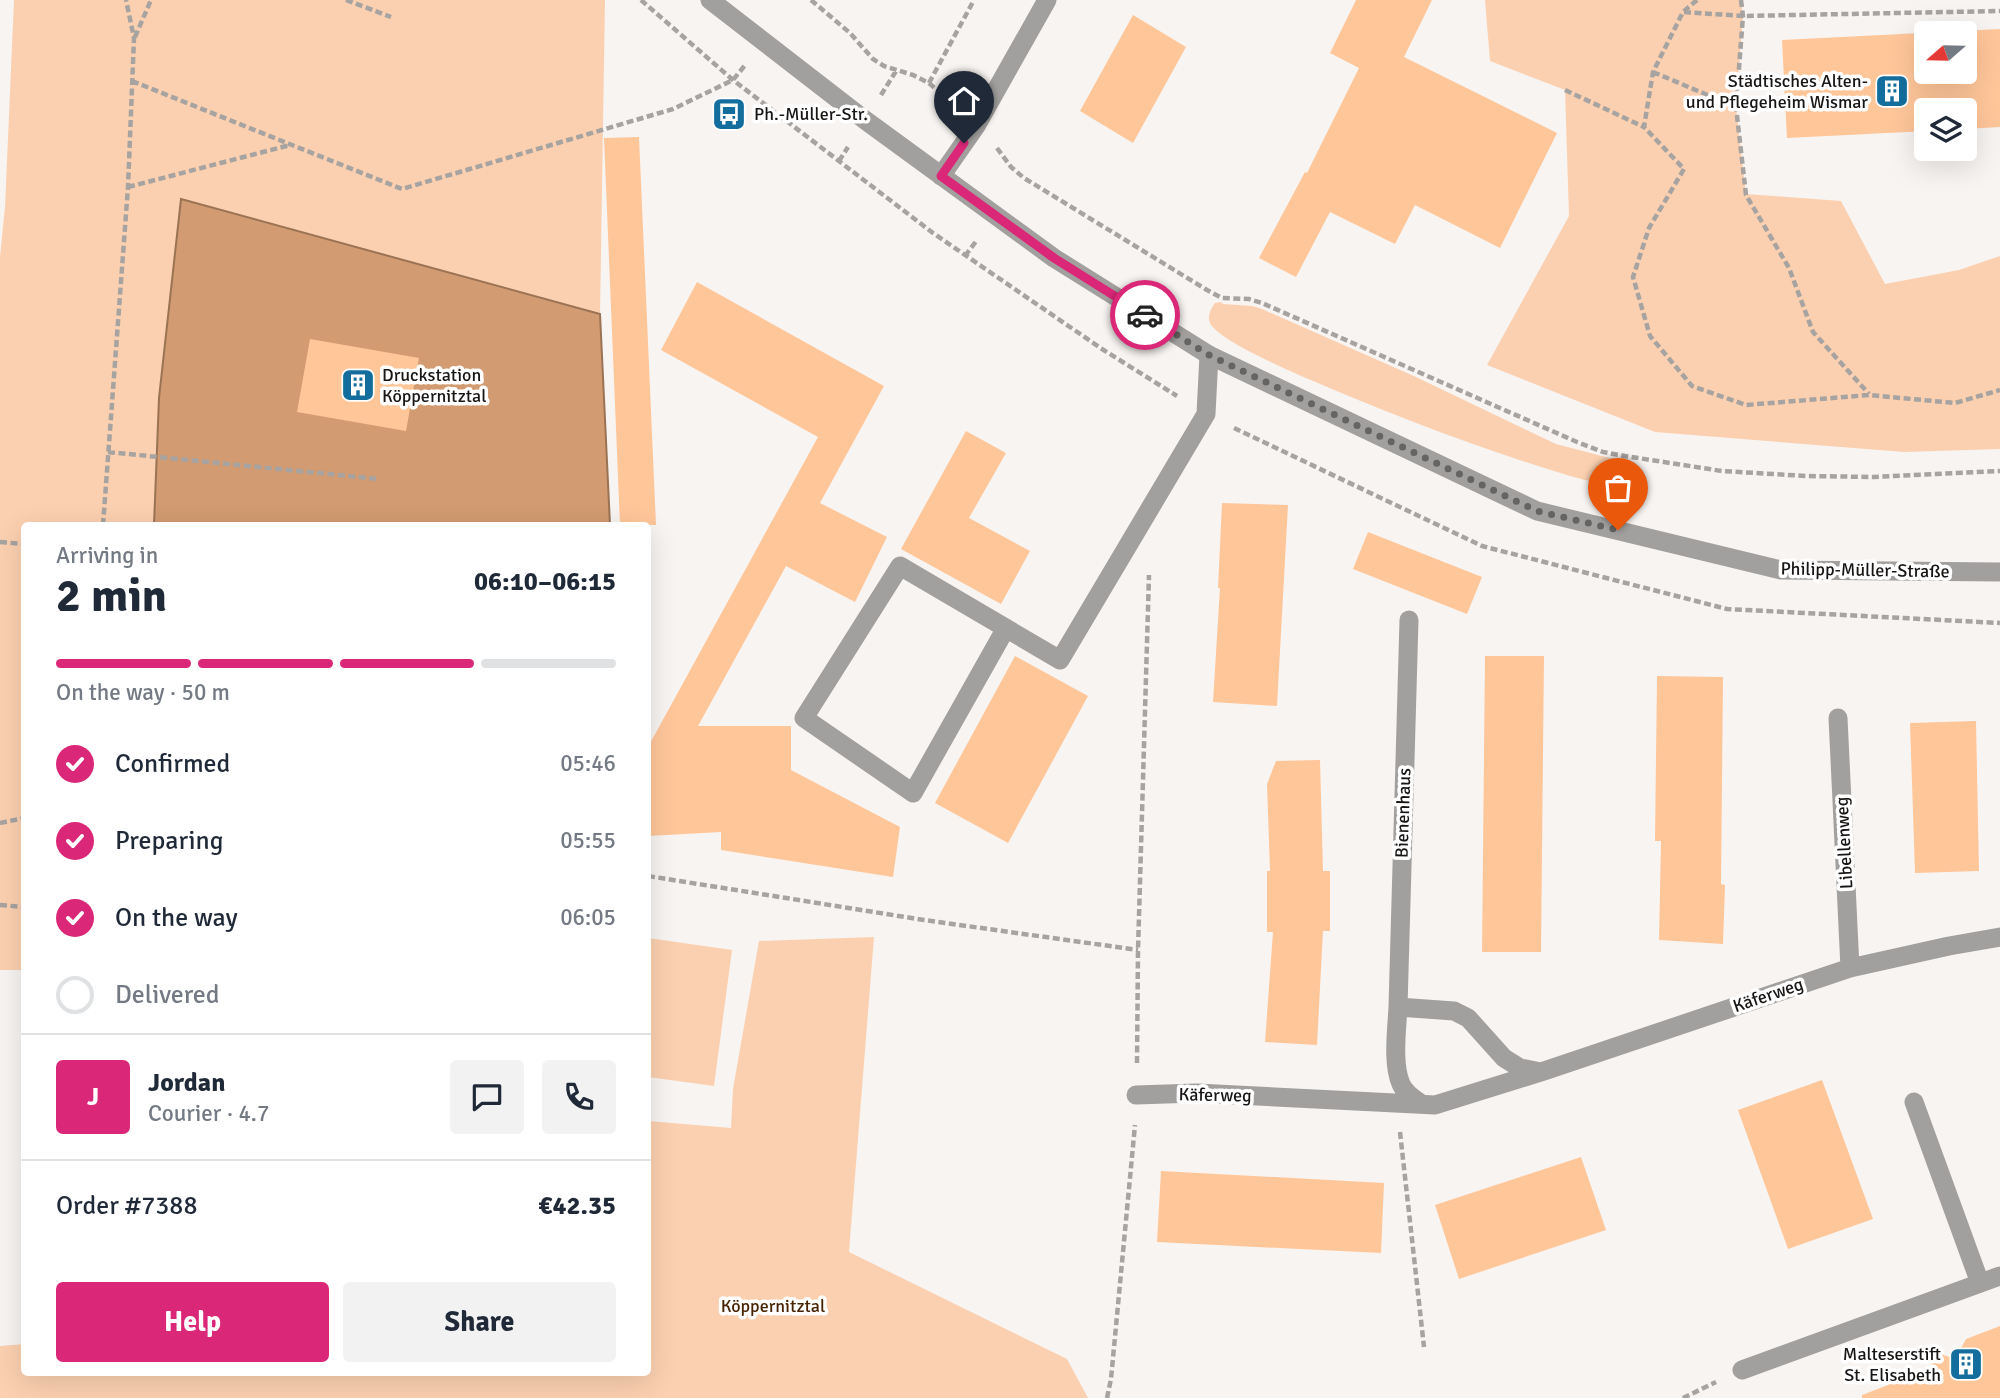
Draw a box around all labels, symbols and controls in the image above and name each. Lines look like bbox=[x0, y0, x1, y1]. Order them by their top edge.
north arrow bbox=[1914, 21, 1978, 84]
map controls bbox=[1914, 21, 1977, 161]
place label: Städtisches Alten- und Pflegeheim Wismar bbox=[1686, 70, 1868, 113]
pin bbox=[934, 71, 994, 143]
building icon: Städtisches Alten- und Pflegeheim Wismar bbox=[1873, 72, 1911, 110]
icon: home bbox=[945, 82, 983, 120]
bus stop icon: Ph.-Müller-Str. bbox=[710, 95, 748, 133]
button: layers bbox=[1914, 98, 1977, 161]
place label: Ph.-Müller-Str. bbox=[754, 103, 868, 125]
courier bbox=[1110, 280, 1180, 350]
icon: car bbox=[1126, 296, 1164, 334]
place label: Druckstation Köppernitztal bbox=[382, 364, 486, 407]
building icon: Druckstation Köppernitztal bbox=[339, 366, 377, 404]
pin bbox=[1588, 458, 1648, 530]
icon: bag bbox=[1599, 469, 1637, 507]
text: Arriving in bbox=[56, 541, 158, 570]
street label: Philipp-Müller-Straße bbox=[1780, 558, 1950, 582]
text: 06:10–06:15 bbox=[474, 566, 616, 598]
text: 2 min bbox=[56, 568, 167, 624]
text: On the way · 50 m bbox=[56, 678, 230, 707]
icon: check bbox=[56, 745, 94, 783]
text: Confirmed bbox=[115, 748, 230, 780]
text: 05:46 bbox=[560, 749, 616, 778]
street label: Bienenhaus bbox=[1390, 767, 1416, 858]
street label: Libellenweg bbox=[1831, 796, 1857, 890]
icon: check bbox=[56, 822, 94, 860]
text: Preparing bbox=[115, 825, 223, 857]
text: 05:55 bbox=[560, 826, 616, 855]
icon: check bbox=[56, 899, 94, 937]
text: On the way bbox=[115, 902, 238, 934]
text: 06:05 bbox=[560, 903, 616, 932]
street label: Käferweg bbox=[1730, 973, 1806, 1017]
text: Delivered bbox=[115, 979, 220, 1011]
button: chat bbox=[450, 1060, 524, 1134]
button: phone bbox=[542, 1060, 616, 1134]
text: Jordan bbox=[148, 1067, 225, 1099]
text: J bbox=[87, 1081, 99, 1113]
street label: Käferweg bbox=[1178, 1083, 1252, 1107]
text: Courier · 4.7 bbox=[148, 1099, 269, 1128]
text: Order #7388 bbox=[56, 1190, 197, 1222]
text: €42.35 bbox=[538, 1190, 616, 1222]
button: Help bbox=[56, 1282, 329, 1362]
button: Share bbox=[343, 1282, 616, 1362]
park label: Köppernitztal bbox=[721, 1295, 825, 1317]
place label: Malteserstift St. Elisabeth bbox=[1843, 1343, 1941, 1386]
building icon: Malteserstift St. Elisabeth bbox=[1947, 1345, 1985, 1383]

